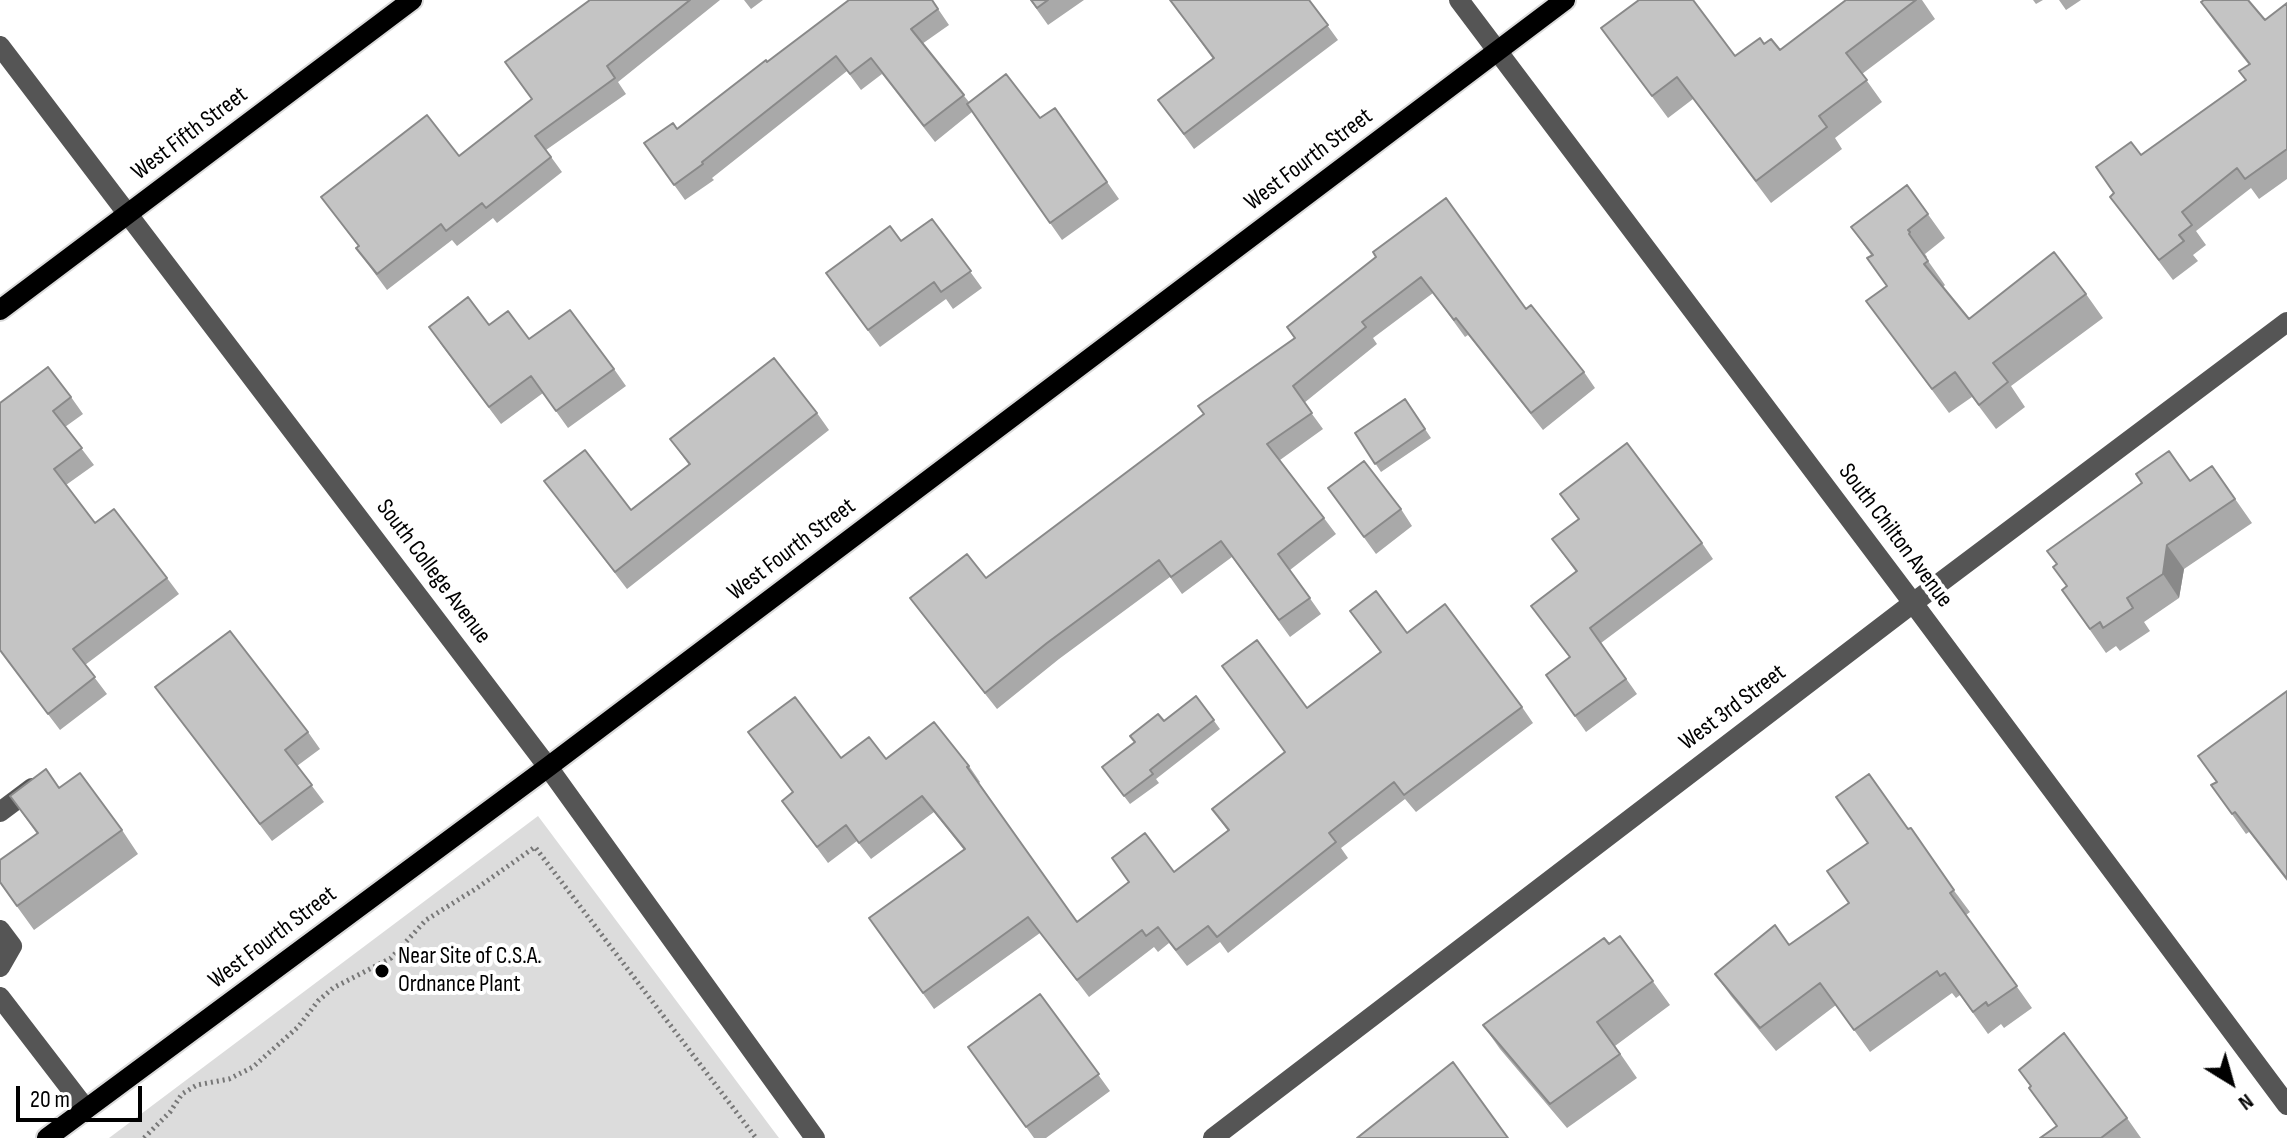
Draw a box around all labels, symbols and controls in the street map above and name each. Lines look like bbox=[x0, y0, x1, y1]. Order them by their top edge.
street label: West Fifth Street bbox=[126, 81, 254, 187]
street label: West Fourth Street bbox=[1239, 103, 1379, 217]
street label: South Chilton Avenue bbox=[1832, 459, 1958, 613]
street label: West Fourth Street bbox=[722, 493, 862, 607]
street label: South College Avenue bbox=[369, 494, 497, 650]
street label: West 3rd Street bbox=[1674, 659, 1792, 757]
street label: West Fourth Street bbox=[203, 881, 343, 995]
place label: Near Site of C.S.A. Ordnance Plant bbox=[398, 943, 542, 999]
marker: Near Site of C.S.A. Ordnance Plant bbox=[373, 962, 391, 980]
north arrow bbox=[2191, 1042, 2271, 1122]
scale bar bbox=[20, 1070, 146, 1120]
text: 20 m bbox=[30, 1085, 70, 1114]
text: N bbox=[2233, 1087, 2259, 1116]

